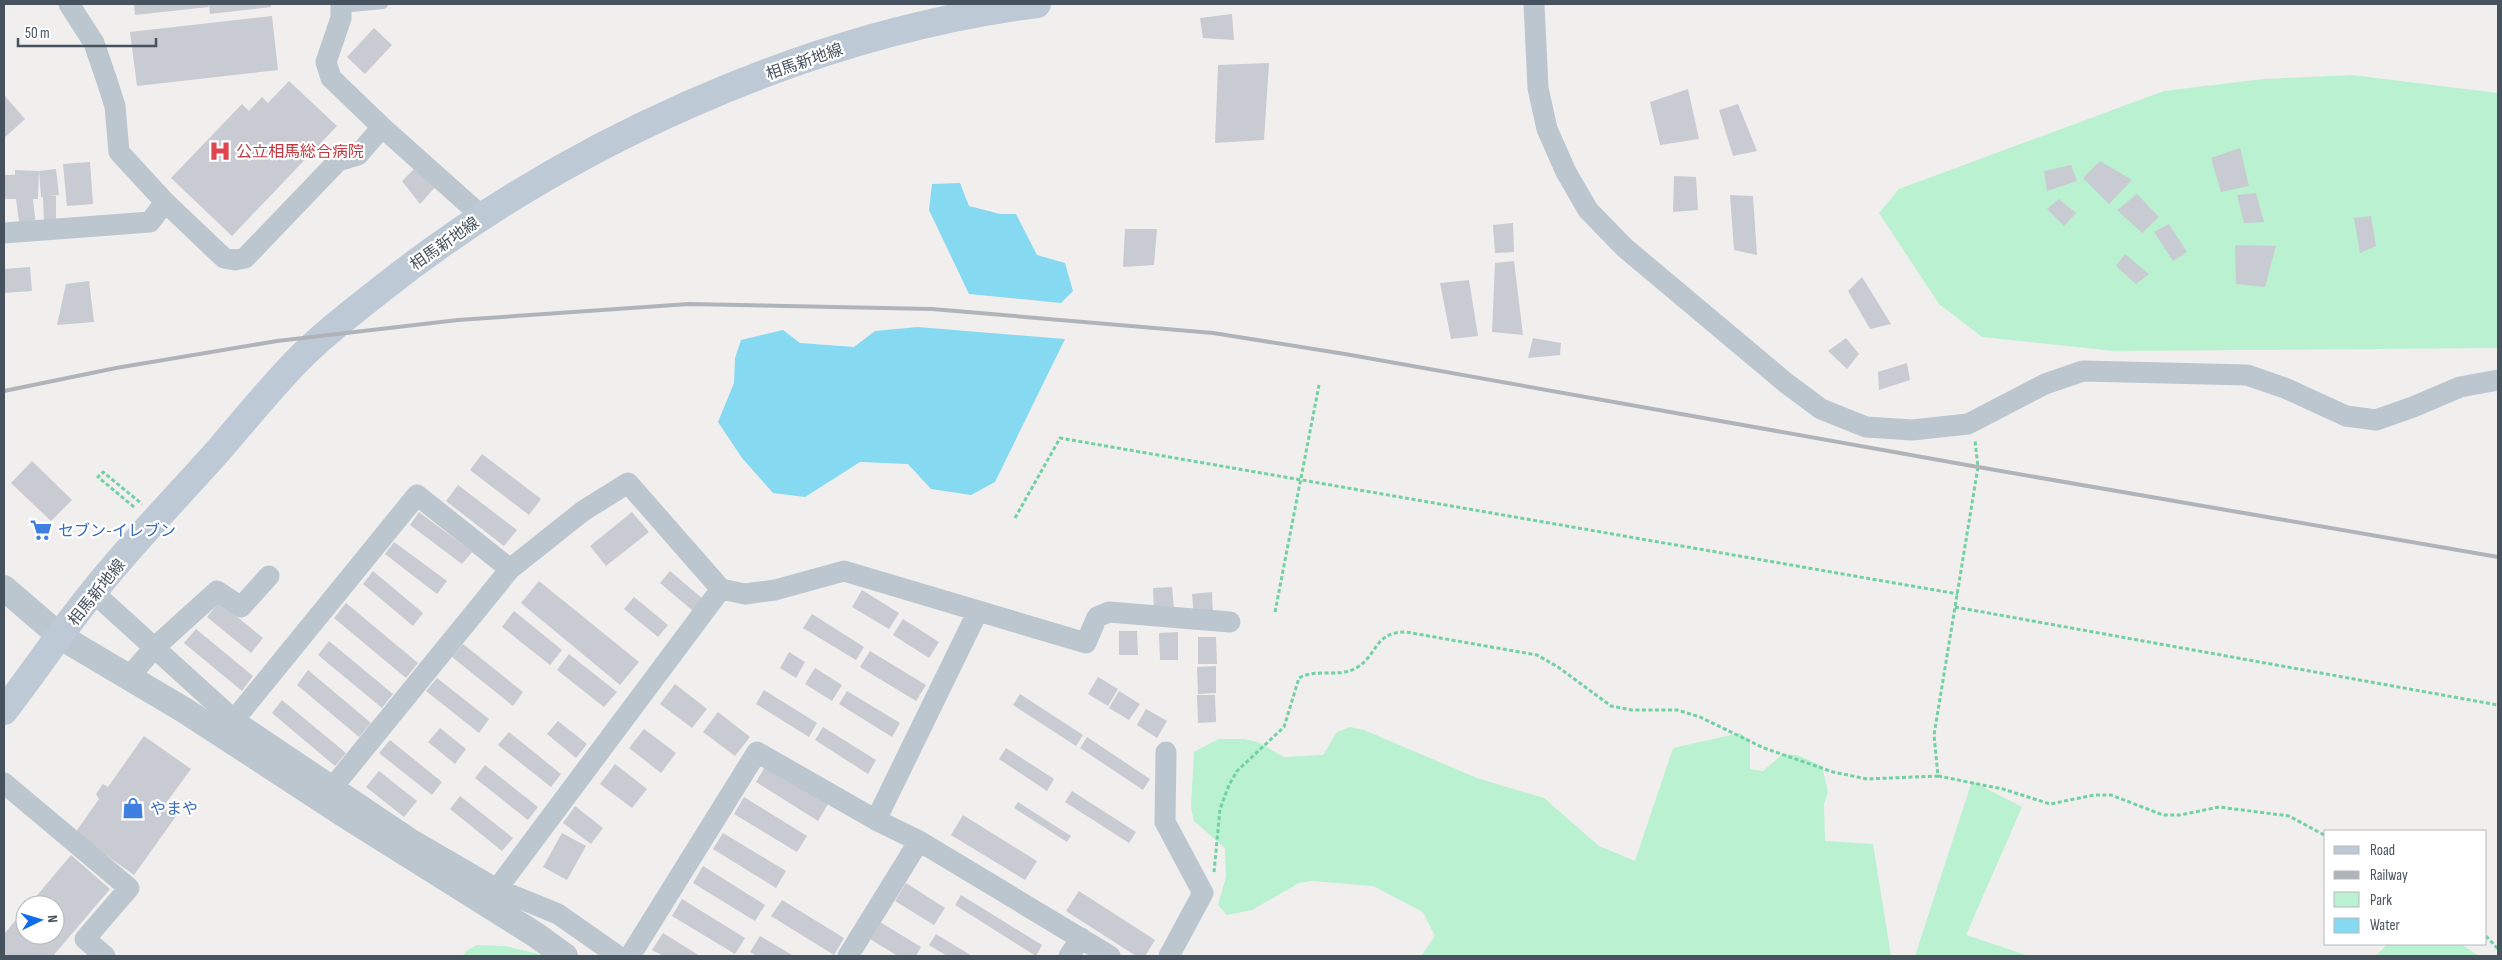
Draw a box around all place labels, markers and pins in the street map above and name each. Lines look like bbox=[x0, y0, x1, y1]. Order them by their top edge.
hospital icon: 公立相馬総合病院 bbox=[207, 138, 233, 164]
place label: 公立相馬総合病院 bbox=[236, 143, 364, 162]
supermarket icon: セブン-イレブン bbox=[28, 517, 54, 543]
place label: セブン-イレブン bbox=[58, 522, 176, 541]
shop icon: やまや bbox=[120, 795, 146, 821]
place label: やまや bbox=[150, 800, 198, 819]

